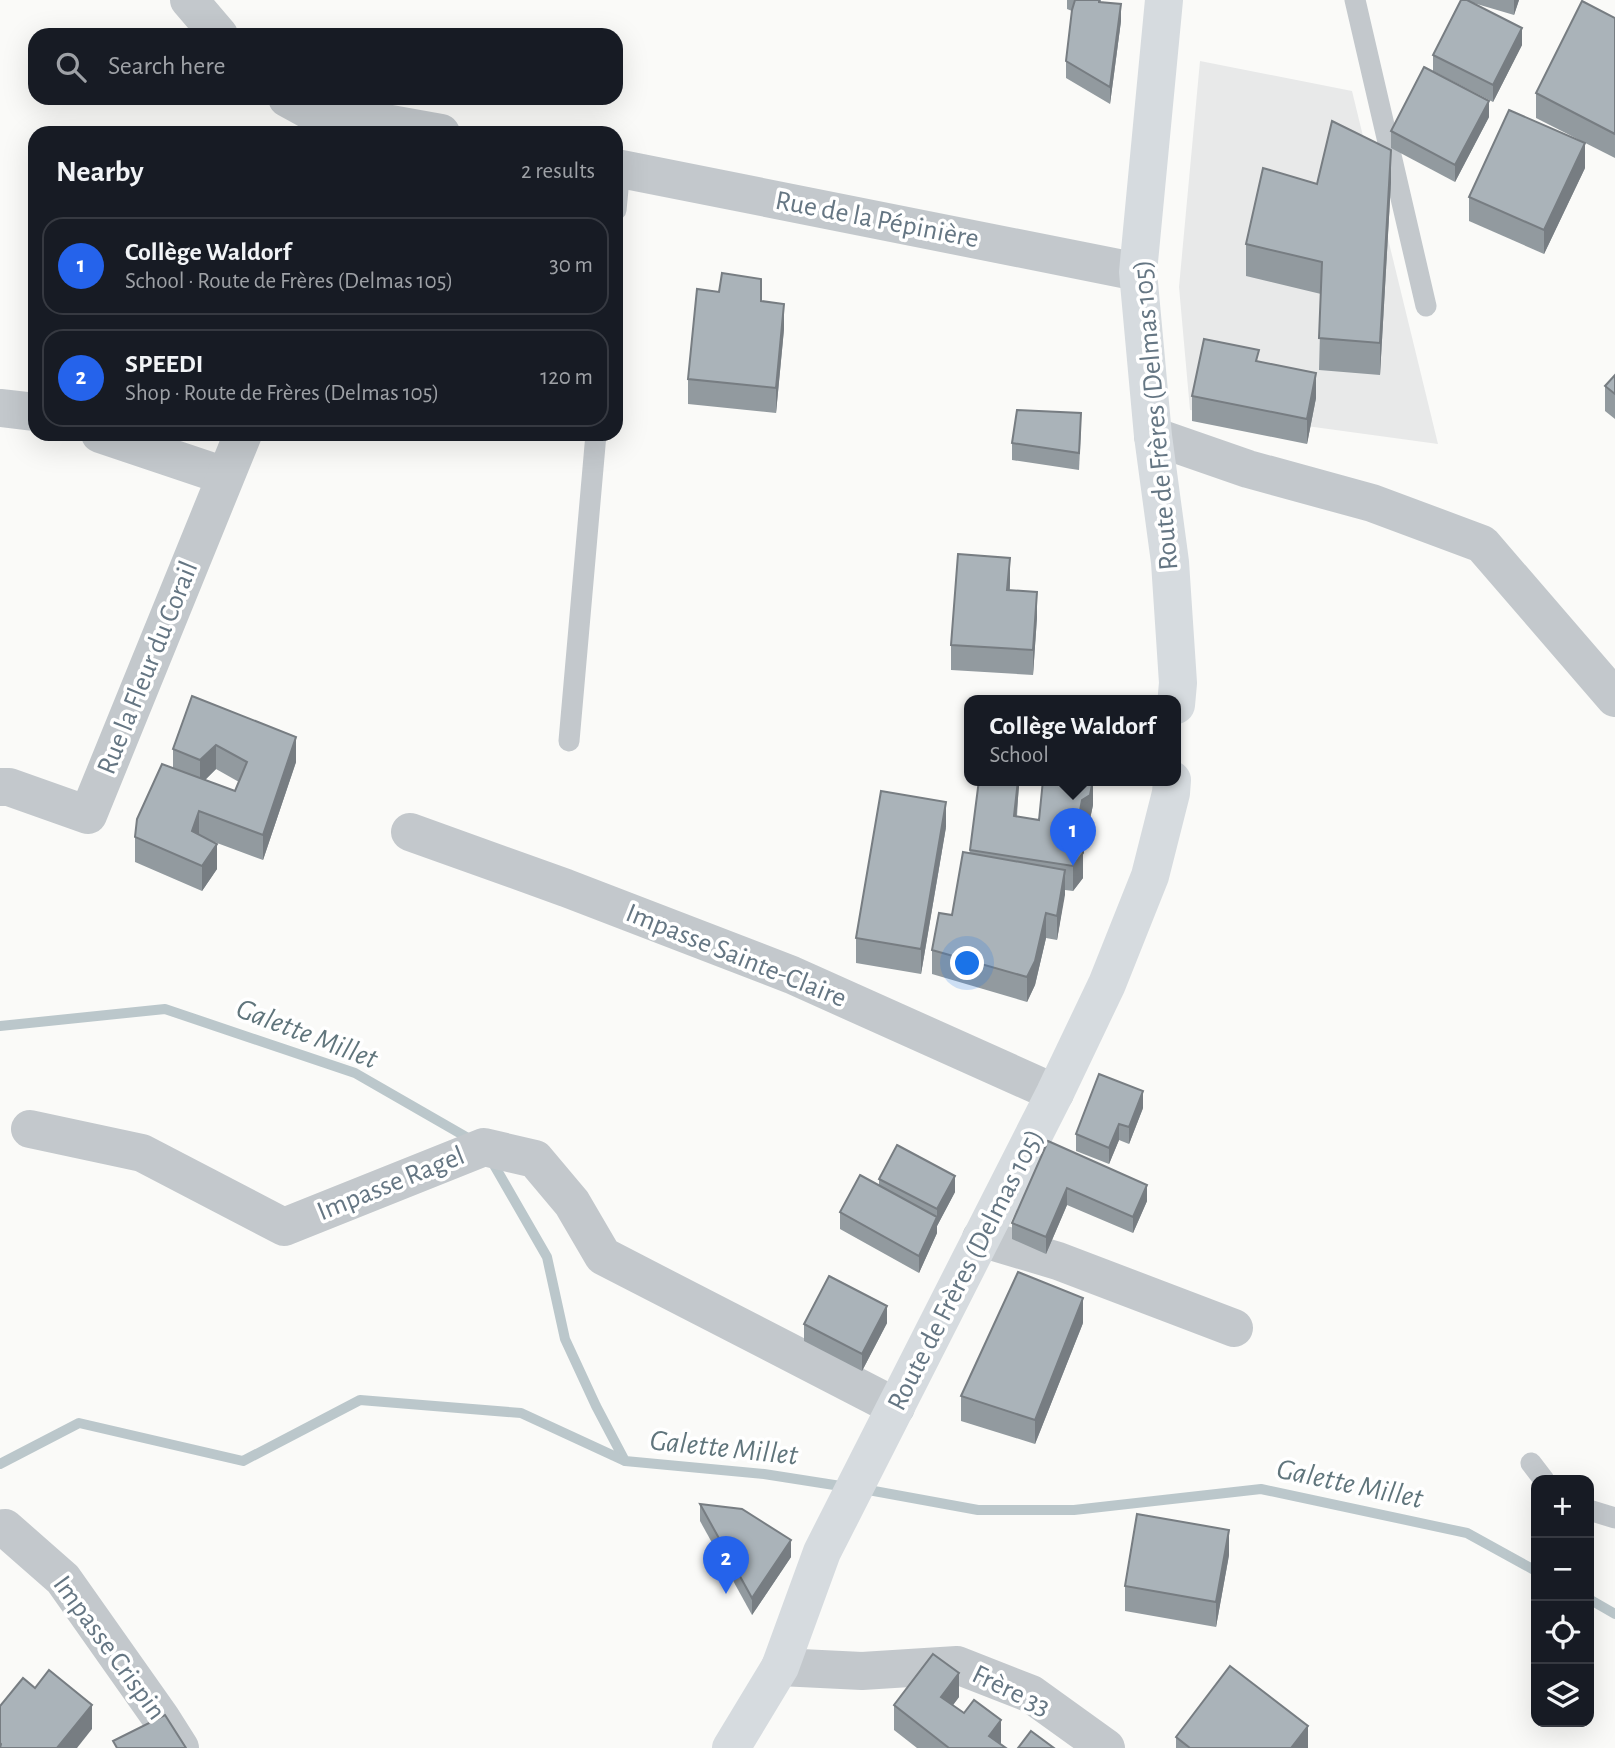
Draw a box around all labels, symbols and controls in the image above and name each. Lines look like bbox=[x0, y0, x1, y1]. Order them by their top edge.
search box bbox=[28, 28, 623, 105]
icon: search bbox=[52, 48, 90, 86]
text: Search here bbox=[108, 53, 226, 79]
text: Nearby bbox=[56, 157, 144, 187]
text: 2 results bbox=[521, 160, 595, 183]
street label: Rue de la Pépinière bbox=[773, 187, 981, 253]
text: Collège Waldorf bbox=[125, 239, 291, 265]
text: 1 bbox=[77, 254, 85, 277]
text: 30 m bbox=[549, 254, 593, 277]
street label: Route de Frères (Delmas 105) bbox=[1128, 259, 1184, 571]
text: School · Route de Frères (Delmas 105) bbox=[125, 270, 453, 293]
text: SPEEDI bbox=[125, 351, 203, 377]
text: 2 bbox=[76, 366, 86, 389]
text: 120 m bbox=[540, 366, 593, 389]
text: Shop · Route de Frères (Delmas 105) bbox=[125, 382, 439, 405]
street label: Rue la Fleur du Corail bbox=[92, 557, 204, 779]
popup bbox=[964, 695, 1181, 786]
text: Collège Waldorf bbox=[990, 713, 1155, 739]
text: School bbox=[990, 744, 1049, 767]
pin: 1 bbox=[1050, 808, 1096, 866]
street label: Impasse Sainte-Claire bbox=[622, 899, 850, 1013]
your location bbox=[950, 946, 984, 980]
water label: Galette Millet bbox=[232, 993, 382, 1075]
street label: Route de Frères (Delmas 105) bbox=[883, 1125, 1049, 1415]
street label: Impasse Ragel bbox=[313, 1142, 469, 1226]
water label: Galette Millet bbox=[648, 1425, 800, 1471]
water label: Galette Millet bbox=[1274, 1454, 1426, 1514]
map controls bbox=[1531, 1475, 1594, 1727]
button: + bbox=[1531, 1475, 1594, 1538]
pin: 2 bbox=[703, 1536, 749, 1594]
button: − bbox=[1531, 1538, 1594, 1601]
street label: Impasse Crispin bbox=[48, 1571, 170, 1725]
button: locate bbox=[1531, 1601, 1594, 1664]
street label: Frère 33 bbox=[968, 1660, 1054, 1722]
button: layers bbox=[1531, 1664, 1594, 1727]

